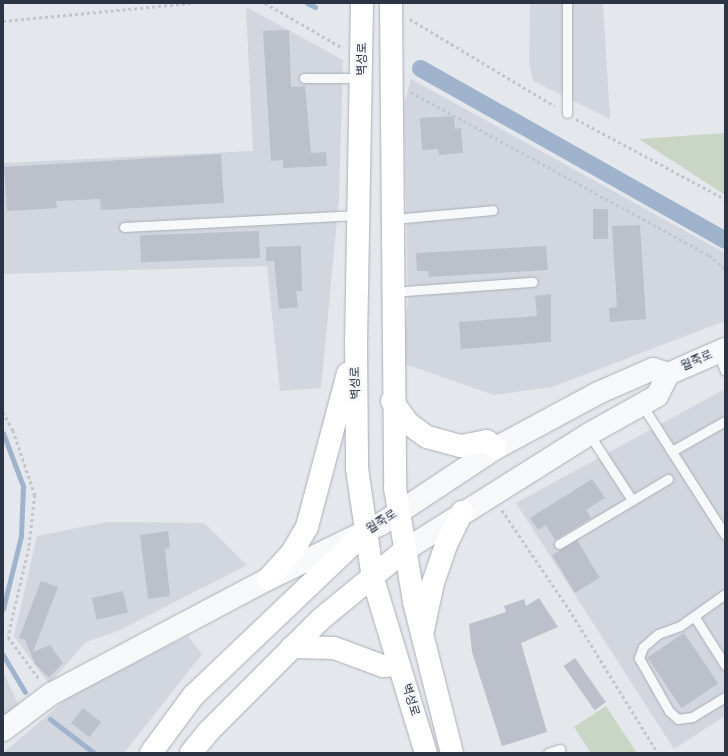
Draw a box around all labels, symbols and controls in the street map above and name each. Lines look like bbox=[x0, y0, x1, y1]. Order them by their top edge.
street label: 벽성로 bbox=[356, 42, 370, 76]
street label: 월죽로 bbox=[679, 348, 715, 374]
street label: 벽성로 bbox=[349, 366, 363, 400]
street label: 월죽로 bbox=[364, 507, 400, 537]
street label: 벽성로 bbox=[398, 682, 422, 718]

